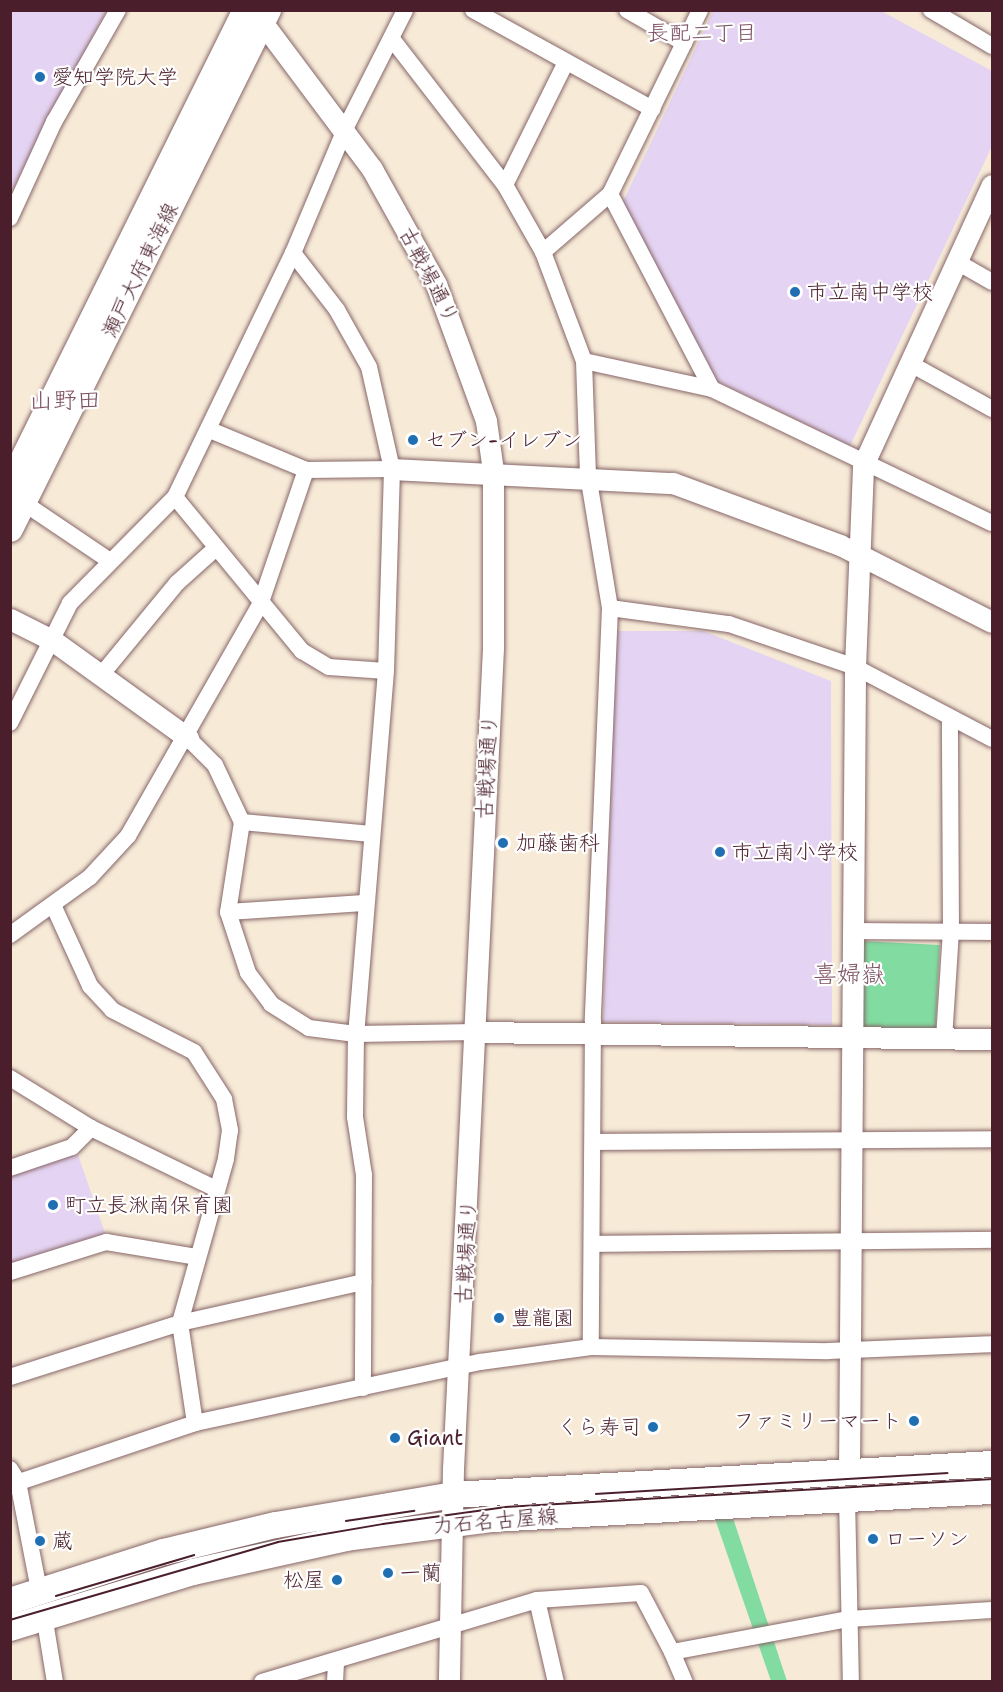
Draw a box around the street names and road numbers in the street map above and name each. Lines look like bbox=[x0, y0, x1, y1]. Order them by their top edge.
street label: 瀬戸大府東海線 bbox=[96, 198, 184, 342]
street label: 古戦場通り bbox=[394, 223, 464, 327]
street label: 古戦場通り bbox=[472, 714, 502, 820]
street label: 古戦場通り bbox=[451, 1199, 481, 1305]
street label: 力石名古屋線 bbox=[431, 1503, 559, 1539]

